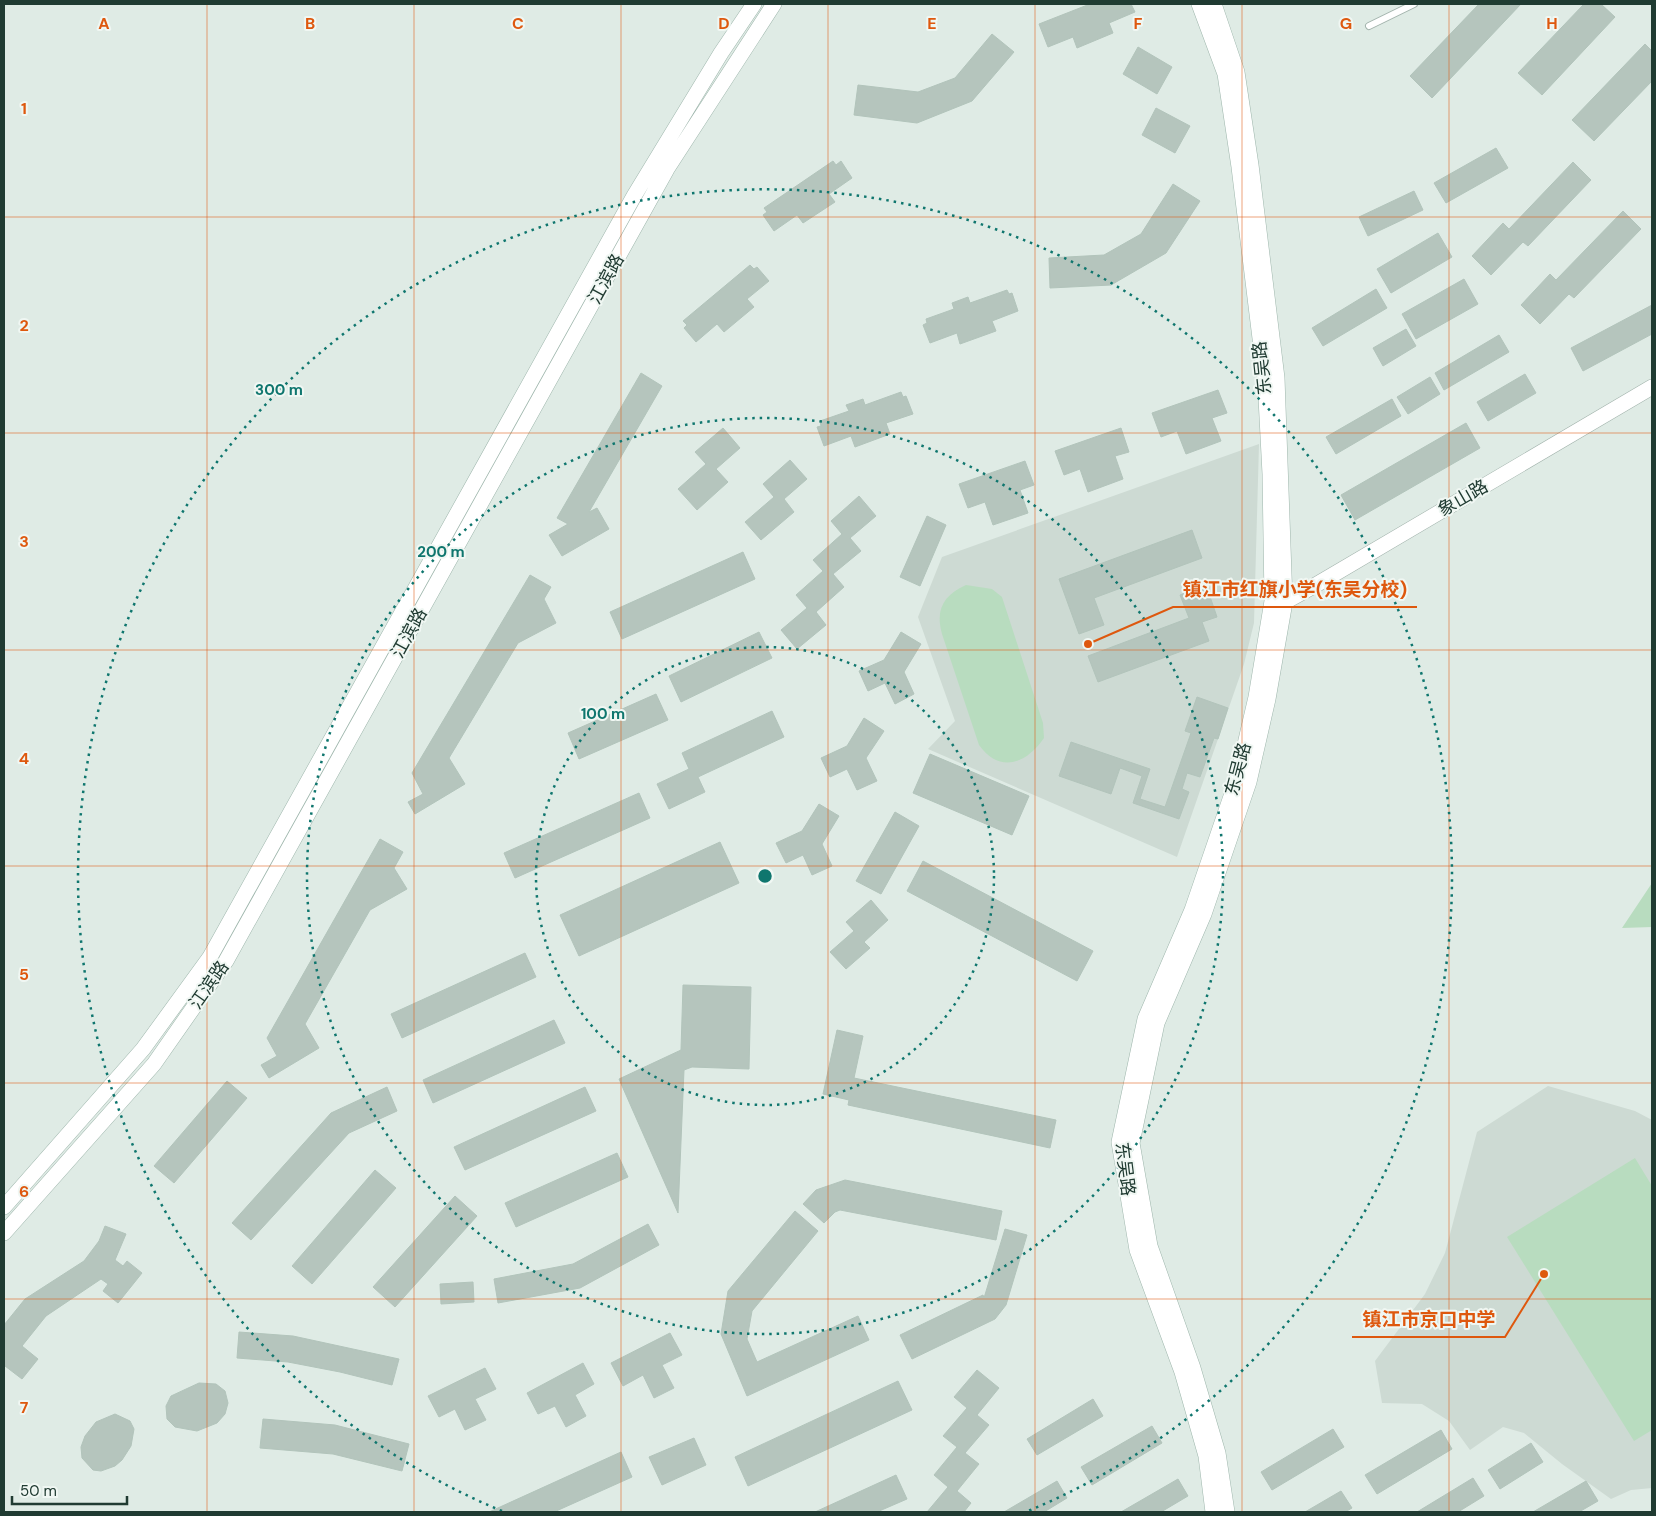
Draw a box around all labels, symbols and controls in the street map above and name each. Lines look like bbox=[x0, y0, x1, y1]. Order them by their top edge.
text: A bbox=[98, 13, 110, 34]
text: B bbox=[305, 13, 315, 34]
text: C bbox=[512, 13, 524, 34]
text: D bbox=[718, 13, 730, 34]
text: E bbox=[927, 13, 937, 34]
text: F bbox=[1134, 13, 1143, 34]
text: G bbox=[1340, 13, 1352, 34]
text: H bbox=[1546, 13, 1558, 34]
text: 1 bbox=[21, 98, 27, 119]
street label: 江滨路 bbox=[582, 250, 630, 308]
text: 2 bbox=[19, 315, 29, 336]
street label: 东吴路 bbox=[1247, 340, 1277, 396]
text: 300 m bbox=[255, 380, 303, 400]
street label: 象山路 bbox=[1434, 474, 1492, 522]
text: 3 bbox=[19, 531, 29, 552]
text: 200 m bbox=[417, 542, 465, 562]
callout: 镇江市红旗小学(东吴分校) bbox=[1173, 573, 1417, 607]
text: 镇江市红旗小学(东吴分校) bbox=[1183, 577, 1407, 602]
street label: 江滨路 bbox=[385, 604, 433, 662]
text: 100 m bbox=[581, 704, 625, 724]
street label: 东吴路 bbox=[1219, 740, 1257, 798]
text: 4 bbox=[19, 748, 29, 769]
centre of rings bbox=[756, 867, 774, 885]
street label: 江滨路 bbox=[184, 956, 234, 1014]
text: 5 bbox=[19, 964, 29, 985]
street label: 东吴路 bbox=[1110, 1141, 1140, 1197]
text: 6 bbox=[19, 1181, 29, 1202]
callout: 镇江市京口中学 bbox=[1352, 1303, 1505, 1337]
text: 镇江市京口中学 bbox=[1362, 1307, 1496, 1332]
text: 7 bbox=[20, 1397, 29, 1418]
scale bar bbox=[12, 1474, 128, 1506]
text: 50 m bbox=[20, 1481, 57, 1501]

